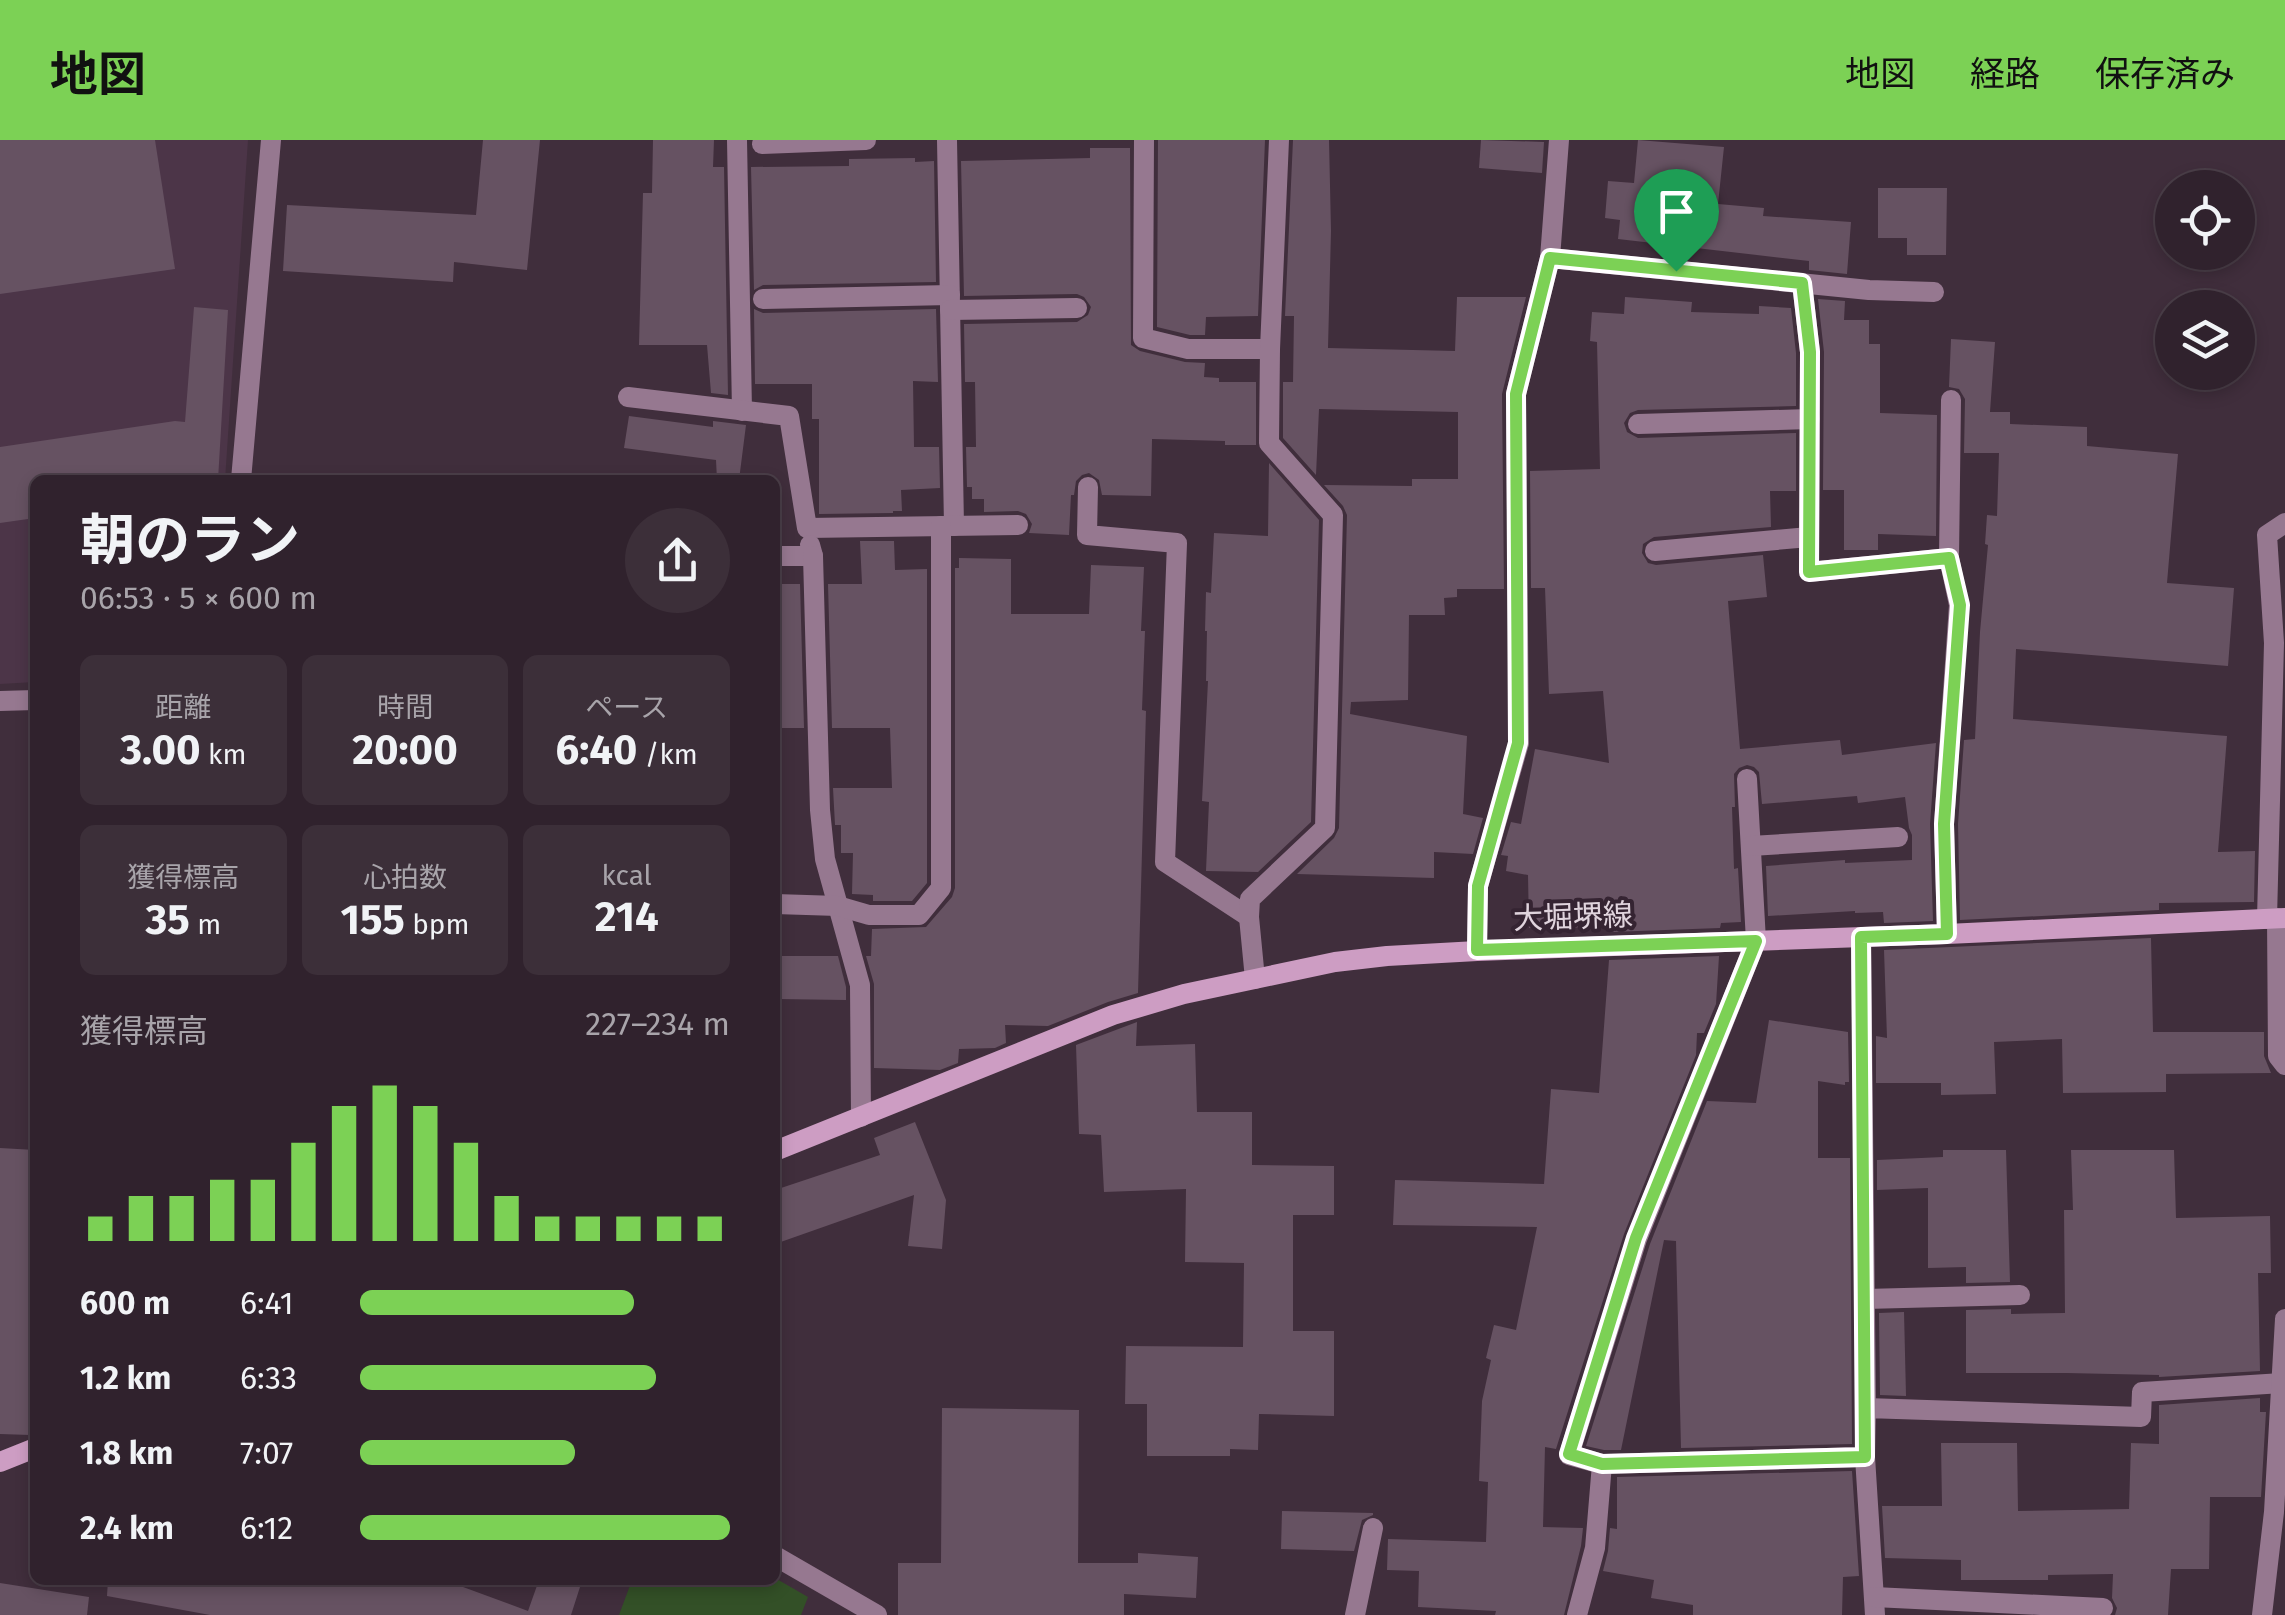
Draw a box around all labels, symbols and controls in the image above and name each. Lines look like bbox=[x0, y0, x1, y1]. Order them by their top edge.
text: 地図 bbox=[50, 46, 146, 104]
text: 地図 bbox=[1845, 53, 1915, 95]
text: 経路 bbox=[1970, 53, 2040, 95]
text: 保存済み bbox=[2095, 53, 2235, 95]
pin bbox=[1634, 169, 1719, 272]
map controls bbox=[2155, 170, 2255, 390]
button: locate bbox=[2155, 170, 2255, 270]
icon: arrive bbox=[1649, 184, 1704, 239]
button: layers bbox=[2155, 290, 2255, 390]
text: 朝のラン bbox=[80, 508, 300, 574]
button: share bbox=[625, 508, 730, 613]
text: 06:53 · 5 × 600 m bbox=[80, 579, 317, 617]
text: 距離 bbox=[155, 691, 211, 724]
text: 時間 bbox=[377, 691, 433, 724]
text: ペース bbox=[585, 691, 668, 724]
text: 3.00 bbox=[120, 725, 201, 775]
text: 20:00 bbox=[352, 725, 458, 775]
text: 6:40 bbox=[556, 725, 637, 775]
text: km bbox=[201, 738, 246, 771]
text: /km bbox=[637, 738, 698, 771]
text: kcal bbox=[601, 859, 652, 892]
text: 獲得標高 bbox=[127, 861, 239, 894]
text: 心拍数 bbox=[363, 861, 447, 894]
text: 214 bbox=[595, 892, 659, 942]
text: 35 bbox=[145, 895, 190, 945]
text: 155 bbox=[340, 895, 405, 945]
street label: 大堀堺線 bbox=[1512, 897, 1634, 937]
text: m bbox=[190, 908, 221, 941]
text: bpm bbox=[405, 908, 469, 941]
text: 227–234 m bbox=[585, 1005, 730, 1043]
text: 獲得標高 bbox=[80, 1012, 208, 1050]
text: 600 m bbox=[80, 1284, 170, 1322]
text: 6:41 bbox=[240, 1284, 294, 1322]
text: 1.2 km bbox=[80, 1359, 171, 1397]
text: 6:33 bbox=[240, 1359, 297, 1397]
text: 1.8 km bbox=[80, 1434, 173, 1472]
text: 7:07 bbox=[240, 1434, 293, 1472]
text: 2.4 km bbox=[80, 1509, 174, 1547]
text: 6:12 bbox=[240, 1509, 293, 1547]

